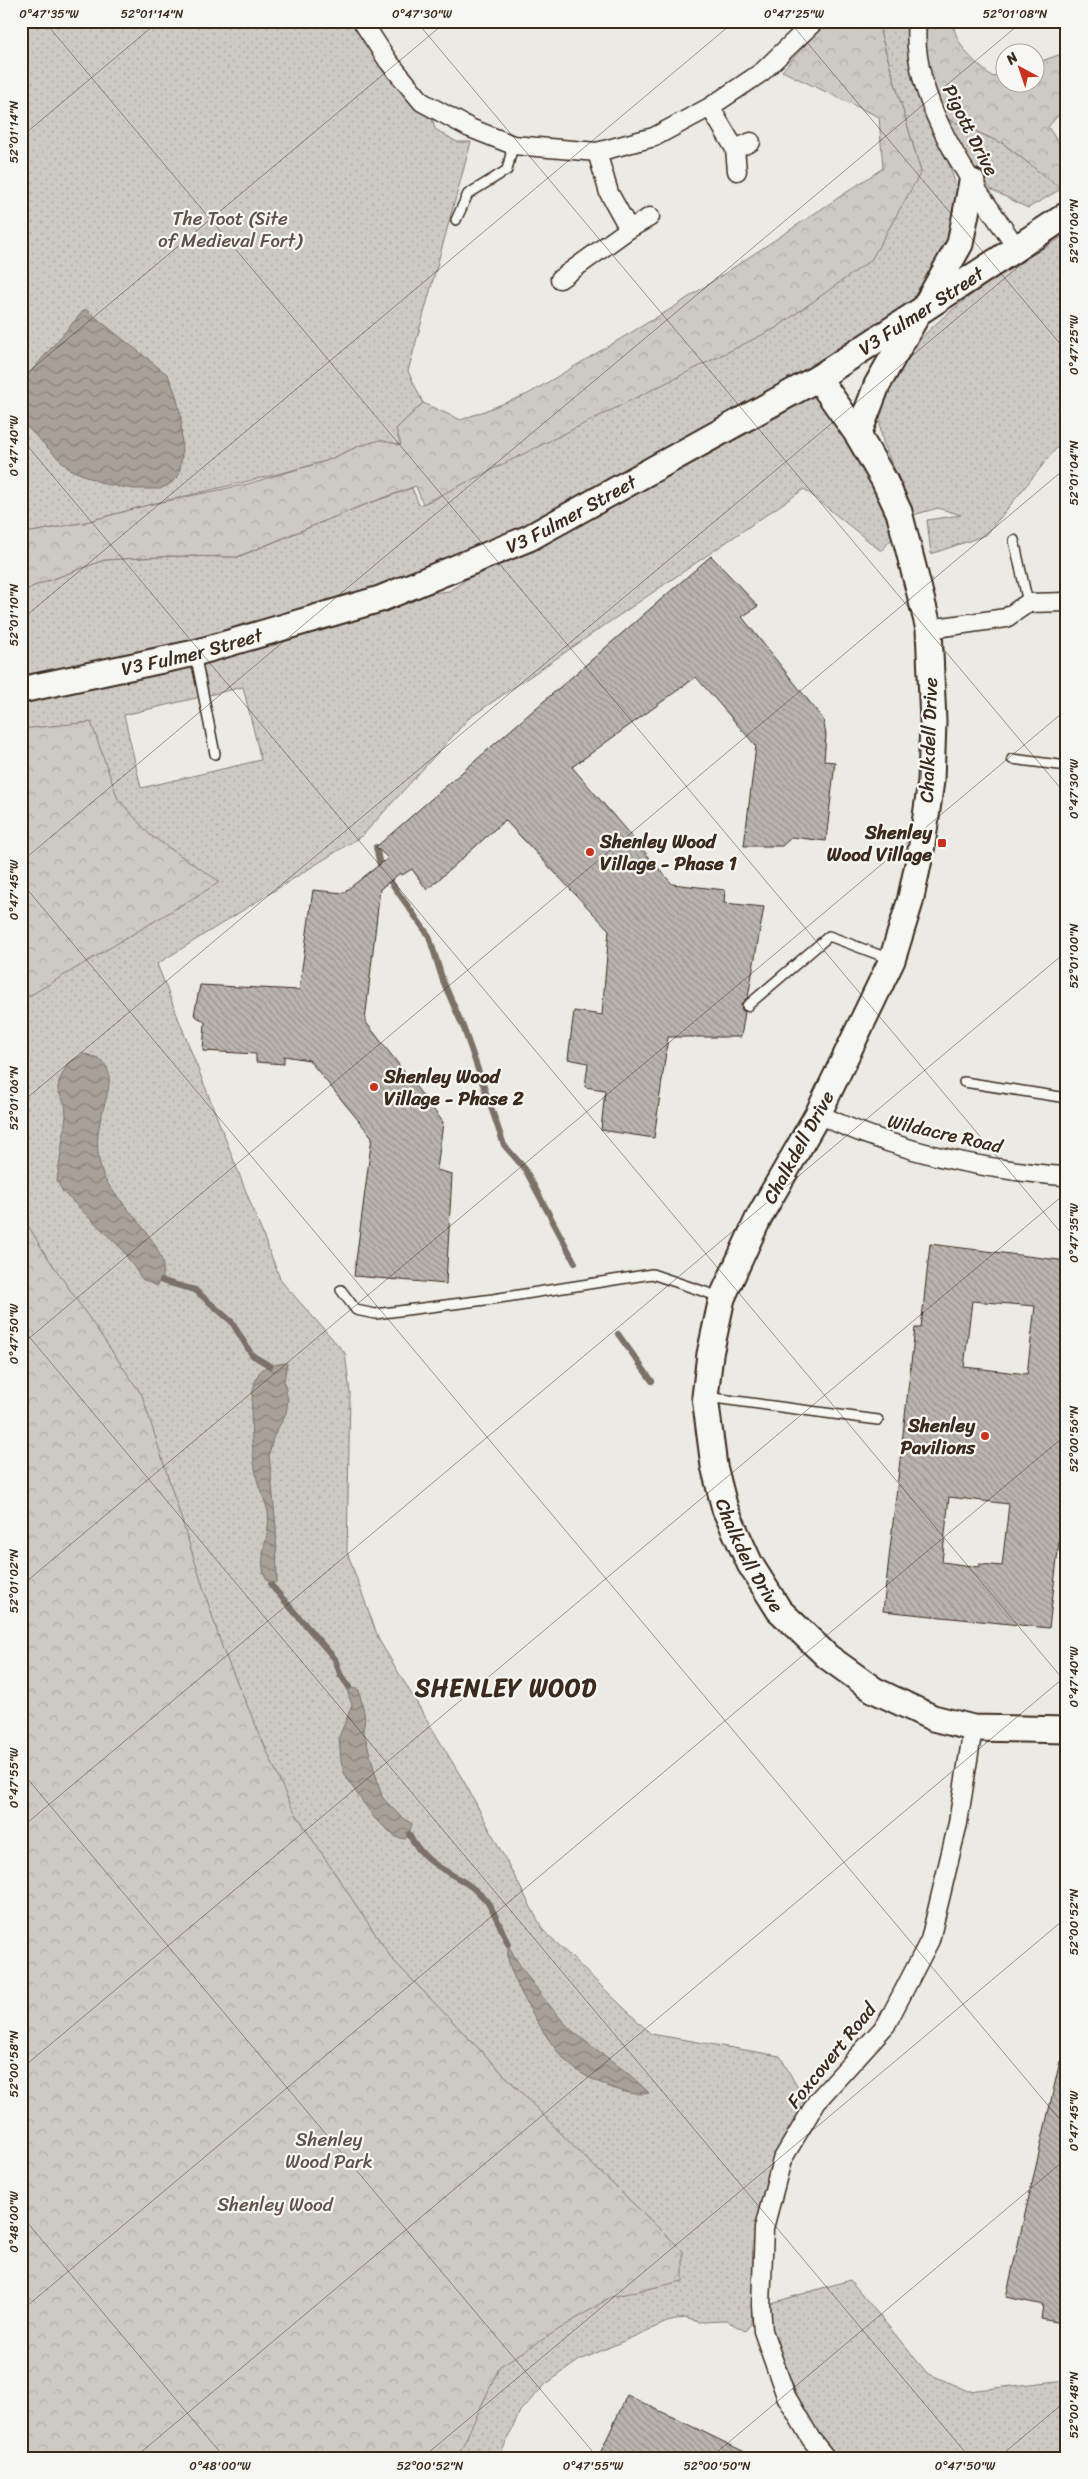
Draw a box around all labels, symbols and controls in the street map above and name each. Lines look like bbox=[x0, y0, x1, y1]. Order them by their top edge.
text: 0°47'35"W bbox=[19, 3, 80, 25]
text: 52°01'14"N bbox=[121, 3, 184, 25]
text: 0°47'30"W bbox=[392, 3, 453, 25]
text: 0°47'25"W bbox=[764, 3, 825, 25]
text: 52°01'08"N bbox=[983, 3, 1048, 25]
north arrow bbox=[996, 42, 1046, 92]
text: N bbox=[999, 46, 1024, 72]
street label: Pigott Drive bbox=[933, 78, 1008, 182]
text: 52°01'14"N bbox=[3, 100, 25, 163]
text: 52°01'06"N bbox=[1063, 198, 1085, 263]
park label: The Toot (Site of Medieval Fort) bbox=[158, 202, 303, 257]
street label: V3 Fulmer Street bbox=[852, 257, 992, 364]
text: 0°47'25"W bbox=[1063, 314, 1085, 375]
text: 0°47'40"W bbox=[3, 415, 25, 476]
text: 52°01'04"N bbox=[1063, 440, 1085, 505]
street label: V3 Fulmer Street bbox=[501, 465, 644, 563]
text: 52°01'10"N bbox=[3, 583, 25, 646]
street label: V3 Fulmer Street bbox=[118, 618, 268, 685]
street label: Chalkdell Drive bbox=[910, 677, 947, 803]
text: 0°47'30"W bbox=[1063, 758, 1085, 819]
place label: Shenley Wood Village bbox=[827, 816, 933, 871]
place label: Shenley Wood Village - Phase 1 bbox=[599, 825, 737, 880]
marker: Shenley Wood Village bbox=[936, 837, 948, 849]
marker: Shenley Wood Village - Phase 1 bbox=[584, 846, 596, 858]
text: 0°47'45"W bbox=[3, 859, 25, 920]
text: 52°01'00"N bbox=[1063, 923, 1085, 989]
place label: Shenley Wood Village - Phase 2 bbox=[383, 1060, 524, 1115]
text: 52°01'06"N bbox=[3, 1065, 25, 1130]
marker: Shenley Wood Village - Phase 2 bbox=[368, 1081, 380, 1093]
street label: Chalkdell Drive bbox=[754, 1084, 843, 1210]
street label: Wildacre Road bbox=[884, 1104, 1007, 1163]
text: 0°47'35"W bbox=[1063, 1202, 1085, 1263]
text: 0°47'50"W bbox=[3, 1303, 25, 1364]
text: 52°00'56"N bbox=[1063, 1405, 1085, 1472]
place label: Shenley Pavilions bbox=[900, 1409, 976, 1464]
marker: Shenley Pavilions bbox=[979, 1430, 991, 1442]
street label: Chalkdell Drive bbox=[706, 1495, 793, 1620]
text: 52°01'02"N bbox=[3, 1548, 25, 1613]
text: 0°47'40"W bbox=[1063, 1646, 1085, 1707]
district label: SHENLEY WOOD bbox=[414, 1667, 597, 1709]
text: 0°47'55"W bbox=[3, 1747, 25, 1808]
text: 52°00'52"N bbox=[1063, 1888, 1085, 1955]
street label: Foxcovert Road bbox=[778, 1993, 886, 2116]
text: 52°00'58"N bbox=[3, 2030, 25, 2097]
text: 0°47'45"W bbox=[1063, 2090, 1085, 2151]
park label: Shenley Wood Park bbox=[285, 2123, 373, 2178]
park label: Shenley Wood bbox=[217, 2188, 334, 2221]
text: 0°48'00"W bbox=[3, 2191, 25, 2253]
text: 52°00'48"N bbox=[1063, 2371, 1085, 2439]
text: 0°48'00"W bbox=[189, 2455, 251, 2477]
text: 52°00'52"N bbox=[397, 2455, 464, 2477]
text: 0°47'55"W bbox=[563, 2455, 624, 2477]
text: 52°00'50"N bbox=[683, 2455, 751, 2477]
text: 0°47'50"W bbox=[935, 2455, 996, 2477]

